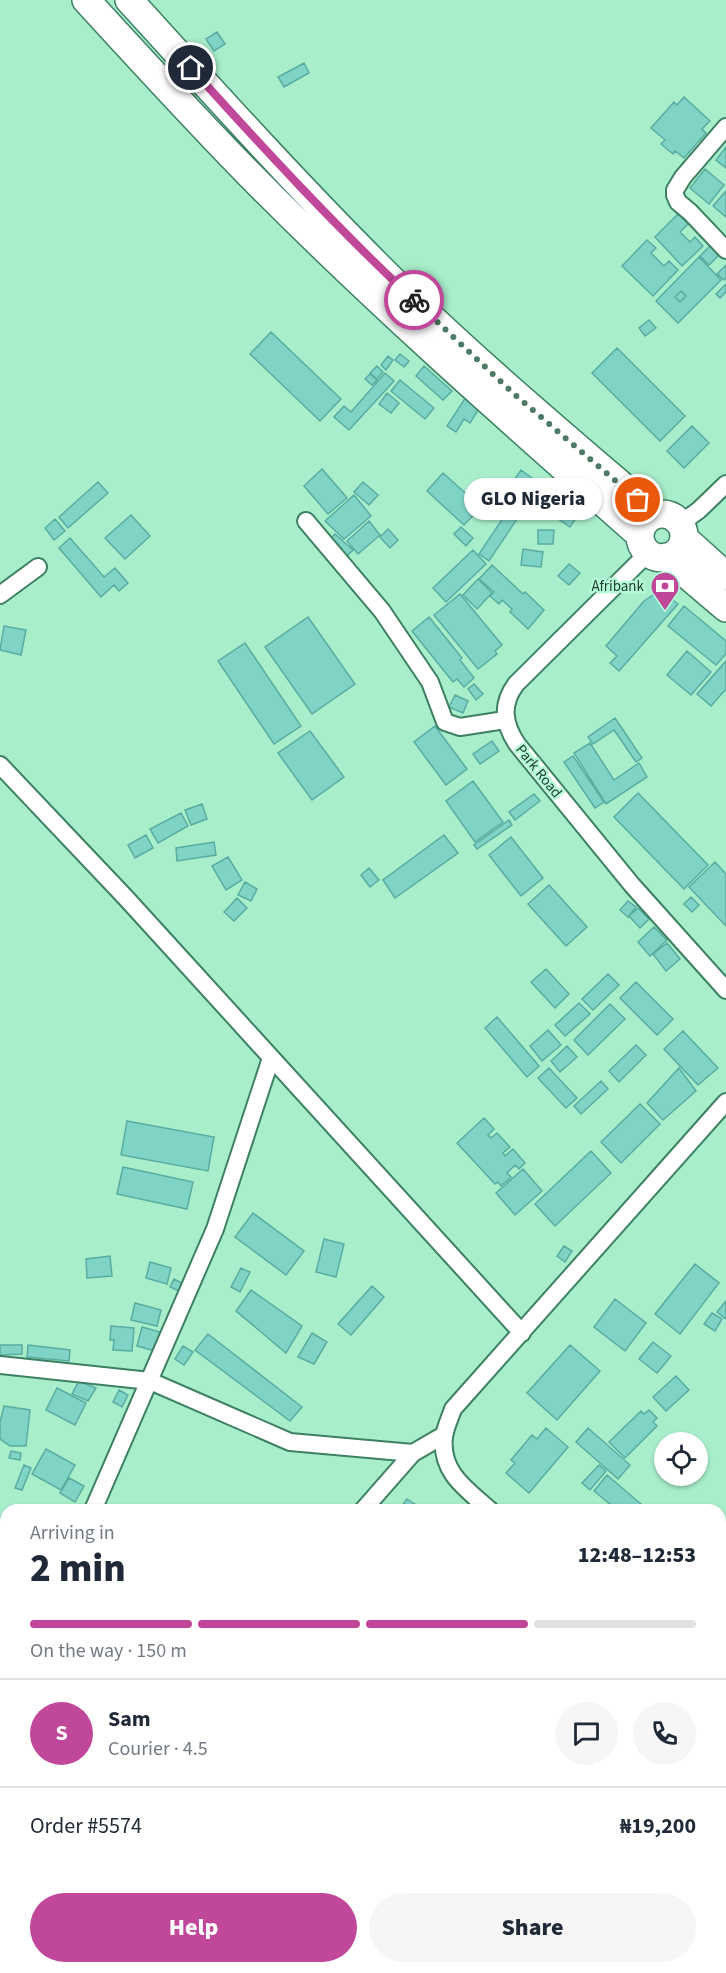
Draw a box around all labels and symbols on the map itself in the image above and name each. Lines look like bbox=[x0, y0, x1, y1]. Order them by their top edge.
pin bbox=[165, 42, 216, 93]
courier bbox=[384, 270, 444, 330]
pin bbox=[612, 474, 663, 525]
callout: GLO Nigeria bbox=[464, 479, 602, 521]
bank icon: Afribank bbox=[649, 570, 681, 612]
place label: Afribank bbox=[591, 576, 645, 597]
street label: Park Road bbox=[511, 740, 567, 802]

